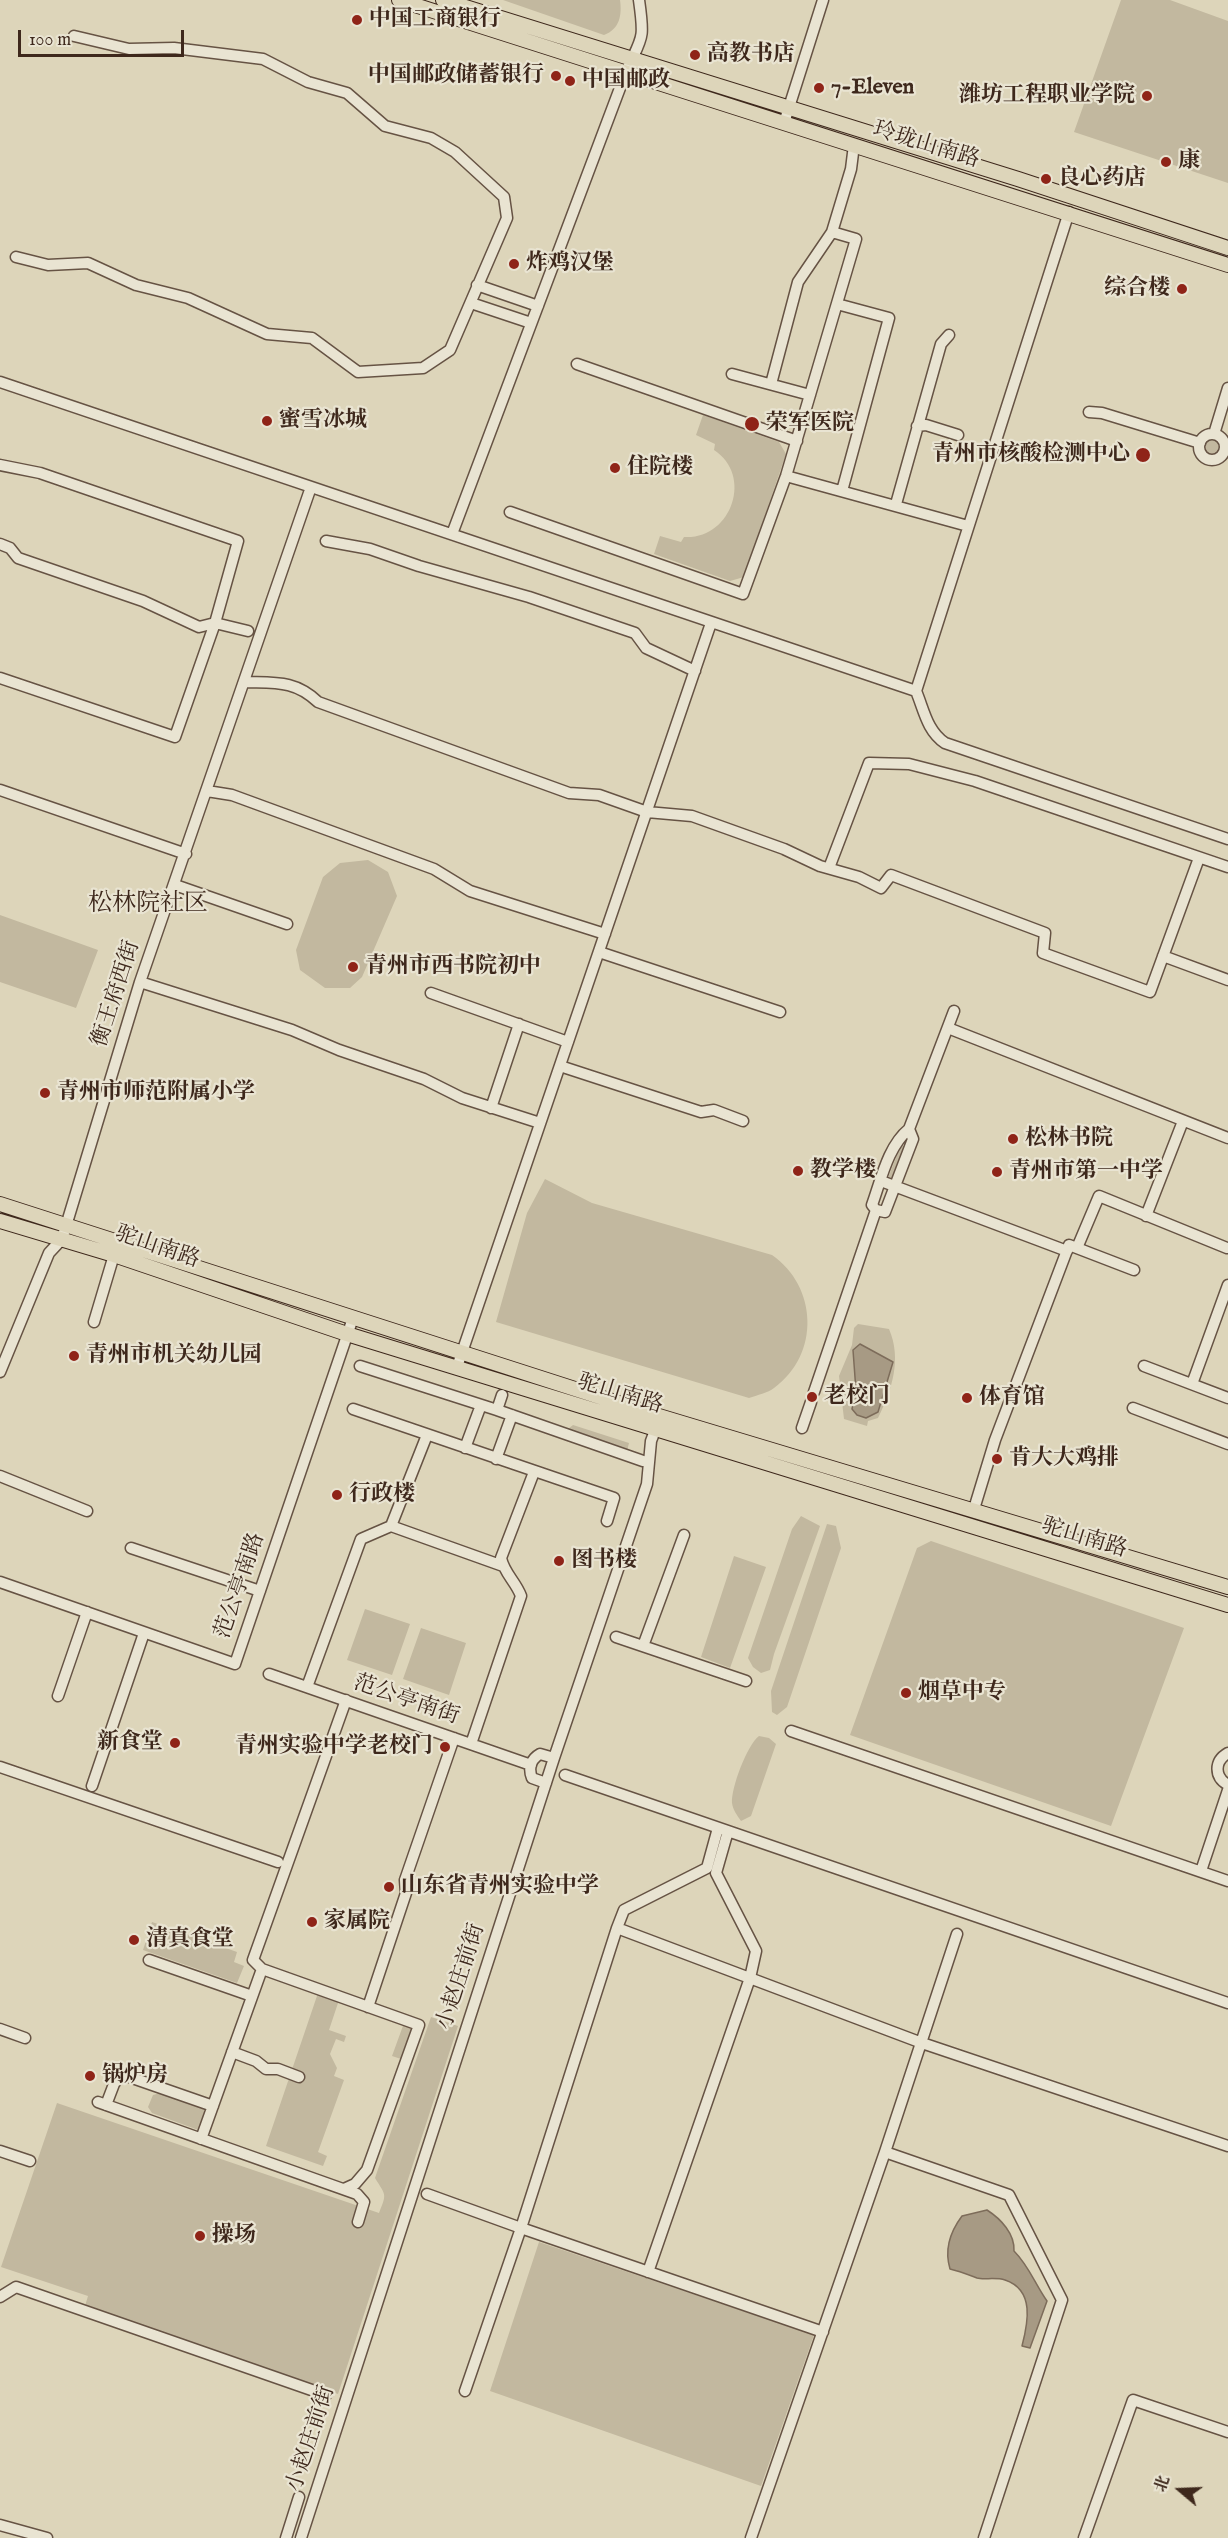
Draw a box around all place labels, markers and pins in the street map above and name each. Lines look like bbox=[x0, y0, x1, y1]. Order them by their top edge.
place label: 中国工商银行 bbox=[369, 7, 501, 33]
marker: 中国工商银行 bbox=[350, 13, 364, 27]
place label: 高教书店 bbox=[707, 42, 795, 68]
marker: 高教书店 bbox=[688, 48, 702, 62]
place label: 中国邮政储蓄银行 bbox=[368, 63, 544, 89]
place label: 中国邮政 bbox=[582, 68, 670, 94]
marker: 中国邮政储蓄银行 bbox=[549, 69, 563, 83]
marker: 中国邮政 bbox=[563, 74, 577, 88]
place label: 7-Eleven bbox=[831, 75, 914, 101]
marker: 7-Eleven bbox=[812, 81, 826, 95]
place label: 潍坊工程职业学院 bbox=[959, 83, 1135, 109]
marker: 潍坊工程职业学院 bbox=[1140, 89, 1154, 103]
place label: 康 bbox=[1178, 149, 1200, 175]
marker: 康 bbox=[1159, 155, 1173, 169]
place label: 良心药店 bbox=[1058, 166, 1146, 192]
marker: 良心药店 bbox=[1039, 172, 1053, 186]
place label: 炸鸡汉堡 bbox=[526, 251, 614, 277]
marker: 炸鸡汉堡 bbox=[507, 257, 521, 271]
place label: 综合楼 bbox=[1104, 276, 1170, 302]
marker: 综合楼 bbox=[1175, 282, 1189, 296]
place label: 蜜雪冰城 bbox=[279, 408, 367, 434]
place label: 荣军医院 bbox=[766, 411, 854, 437]
marker: 蜜雪冰城 bbox=[260, 414, 274, 428]
marker: 荣军医院 bbox=[743, 415, 761, 433]
place label: 青州市核酸检测中心 bbox=[932, 442, 1130, 468]
marker: 青州市核酸检测中心 bbox=[1134, 446, 1152, 464]
place label: 住院楼 bbox=[627, 455, 693, 481]
marker: 住院楼 bbox=[608, 461, 622, 475]
place label: 青州市西书院初中 bbox=[365, 954, 541, 980]
marker: 青州市西书院初中 bbox=[346, 960, 360, 974]
place label: 青州市师范附属小学 bbox=[57, 1080, 255, 1106]
marker: 青州市师范附属小学 bbox=[38, 1086, 52, 1100]
place label: 松林书院 bbox=[1025, 1126, 1113, 1152]
marker: 松林书院 bbox=[1006, 1132, 1020, 1146]
place label: 教学楼 bbox=[810, 1158, 876, 1184]
place label: 青州市第一中学 bbox=[1009, 1159, 1163, 1185]
marker: 教学楼 bbox=[791, 1164, 805, 1178]
marker: 青州市第一中学 bbox=[990, 1165, 1004, 1179]
place label: 青州市机关幼儿园 bbox=[86, 1343, 262, 1369]
marker: 青州市机关幼儿园 bbox=[67, 1349, 81, 1363]
place label: 老校门 bbox=[824, 1384, 890, 1410]
place label: 体育馆 bbox=[979, 1385, 1045, 1411]
marker: 老校门 bbox=[805, 1390, 819, 1404]
marker: 体育馆 bbox=[960, 1391, 974, 1405]
place label: 肯大大鸡排 bbox=[1009, 1446, 1119, 1472]
marker: 肯大大鸡排 bbox=[990, 1452, 1004, 1466]
place label: 行政楼 bbox=[349, 1482, 415, 1508]
marker: 行政楼 bbox=[330, 1488, 344, 1502]
place label: 图书楼 bbox=[571, 1548, 637, 1574]
marker: 图书楼 bbox=[552, 1554, 566, 1568]
place label: 烟草中专 bbox=[918, 1680, 1006, 1706]
marker: 烟草中专 bbox=[899, 1686, 913, 1700]
place label: 新食堂 bbox=[97, 1730, 163, 1756]
place label: 青州实验中学老校门 bbox=[235, 1734, 433, 1760]
marker: 新食堂 bbox=[168, 1736, 182, 1750]
marker: 青州实验中学老校门 bbox=[438, 1740, 452, 1754]
place label: 山东省青州实验中学 bbox=[401, 1874, 599, 1900]
marker: 山东省青州实验中学 bbox=[382, 1880, 396, 1894]
place label: 家属院 bbox=[324, 1909, 390, 1935]
marker: 家属院 bbox=[305, 1915, 319, 1929]
place label: 清真食堂 bbox=[146, 1927, 234, 1953]
marker: 清真食堂 bbox=[127, 1933, 141, 1947]
place label: 锅炉房 bbox=[102, 2063, 168, 2089]
marker: 锅炉房 bbox=[83, 2069, 97, 2083]
place label: 操场 bbox=[212, 2223, 256, 2249]
marker: 操场 bbox=[193, 2229, 207, 2243]

